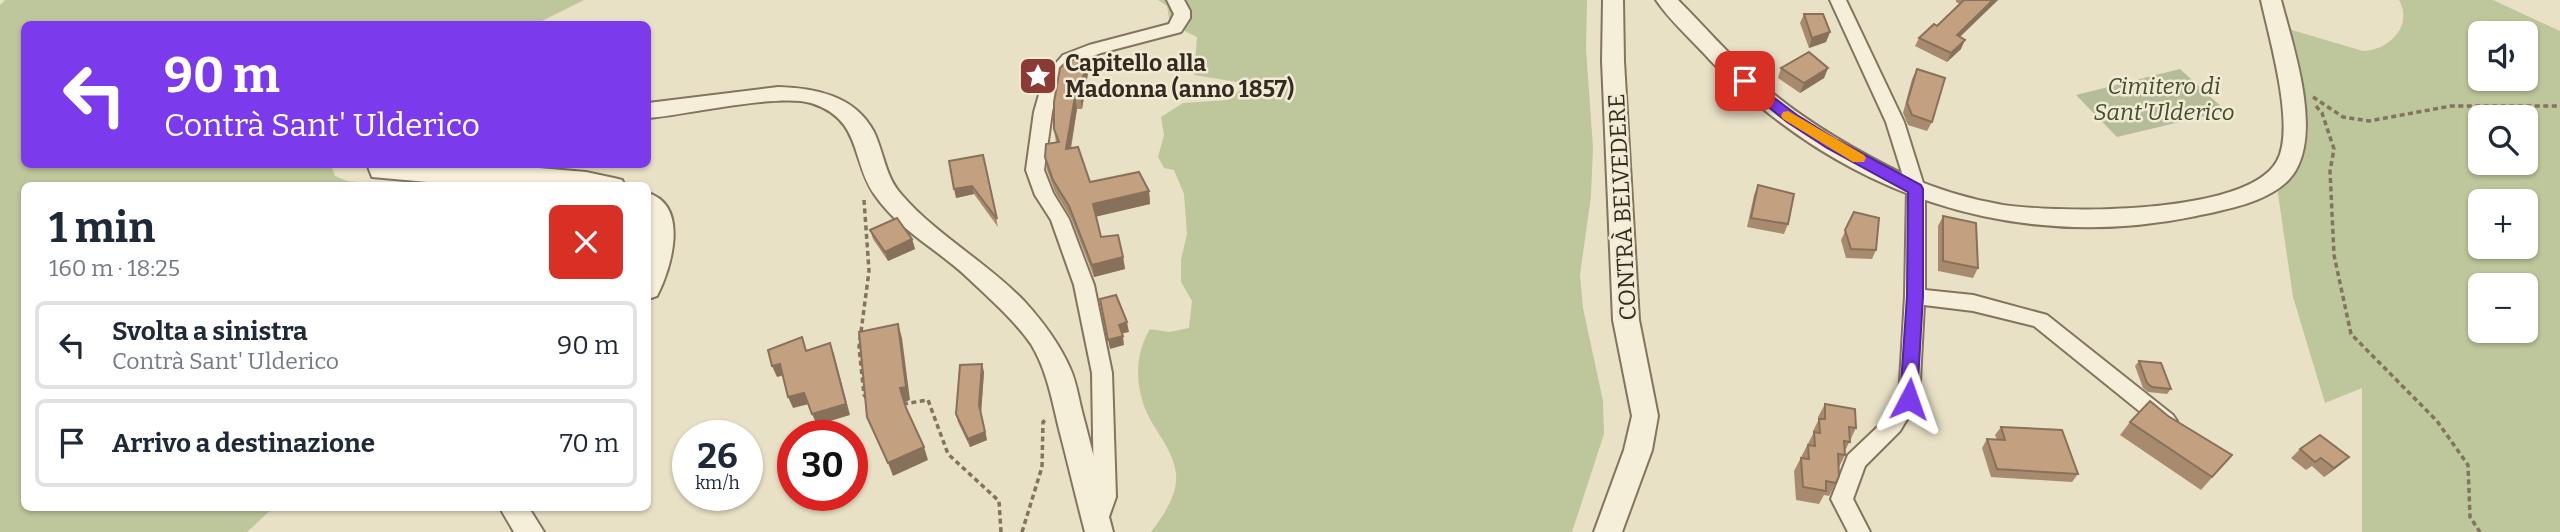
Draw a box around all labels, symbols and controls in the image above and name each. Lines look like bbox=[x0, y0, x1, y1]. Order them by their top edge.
map controls bbox=[2468, 21, 2538, 343]
button: sound bbox=[2468, 21, 2538, 91]
text: 90 m bbox=[164, 46, 280, 105]
icon: left bbox=[49, 49, 140, 140]
place label: Capitello alla Madonna (anno 1857) bbox=[1065, 49, 1294, 103]
pin bbox=[1715, 51, 1775, 111]
place icon: Capitello alla Madonna (anno 1857) bbox=[1017, 55, 1059, 97]
icon: arrive bbox=[1726, 62, 1764, 100]
park label: Cimitero di Sant'Ulderico bbox=[2093, 72, 2235, 126]
street label: CONTRÀ BELVEDERE bbox=[1602, 93, 1642, 321]
button: search bbox=[2468, 105, 2538, 175]
text: Contrà Sant' Ulderico bbox=[164, 106, 480, 144]
button: + bbox=[2468, 189, 2538, 259]
text: 1 min bbox=[49, 203, 155, 253]
button: close bbox=[549, 205, 623, 279]
text: 160 m · 18:25 bbox=[49, 254, 180, 282]
button: − bbox=[2468, 273, 2538, 343]
text: Svolta a sinistra bbox=[112, 316, 308, 347]
icon: left bbox=[53, 326, 91, 364]
text: 90 m bbox=[557, 330, 619, 361]
text: Contrà Sant' Ulderico bbox=[112, 347, 339, 375]
position arrow bbox=[1872, 362, 1946, 436]
speed limit sign: 30 bbox=[777, 420, 868, 511]
icon: arrive bbox=[53, 424, 91, 462]
text: Arrivo a destinazione bbox=[112, 428, 375, 459]
text: 70 m bbox=[560, 428, 619, 459]
text: 26 bbox=[697, 435, 738, 477]
text: km/h bbox=[695, 472, 740, 494]

